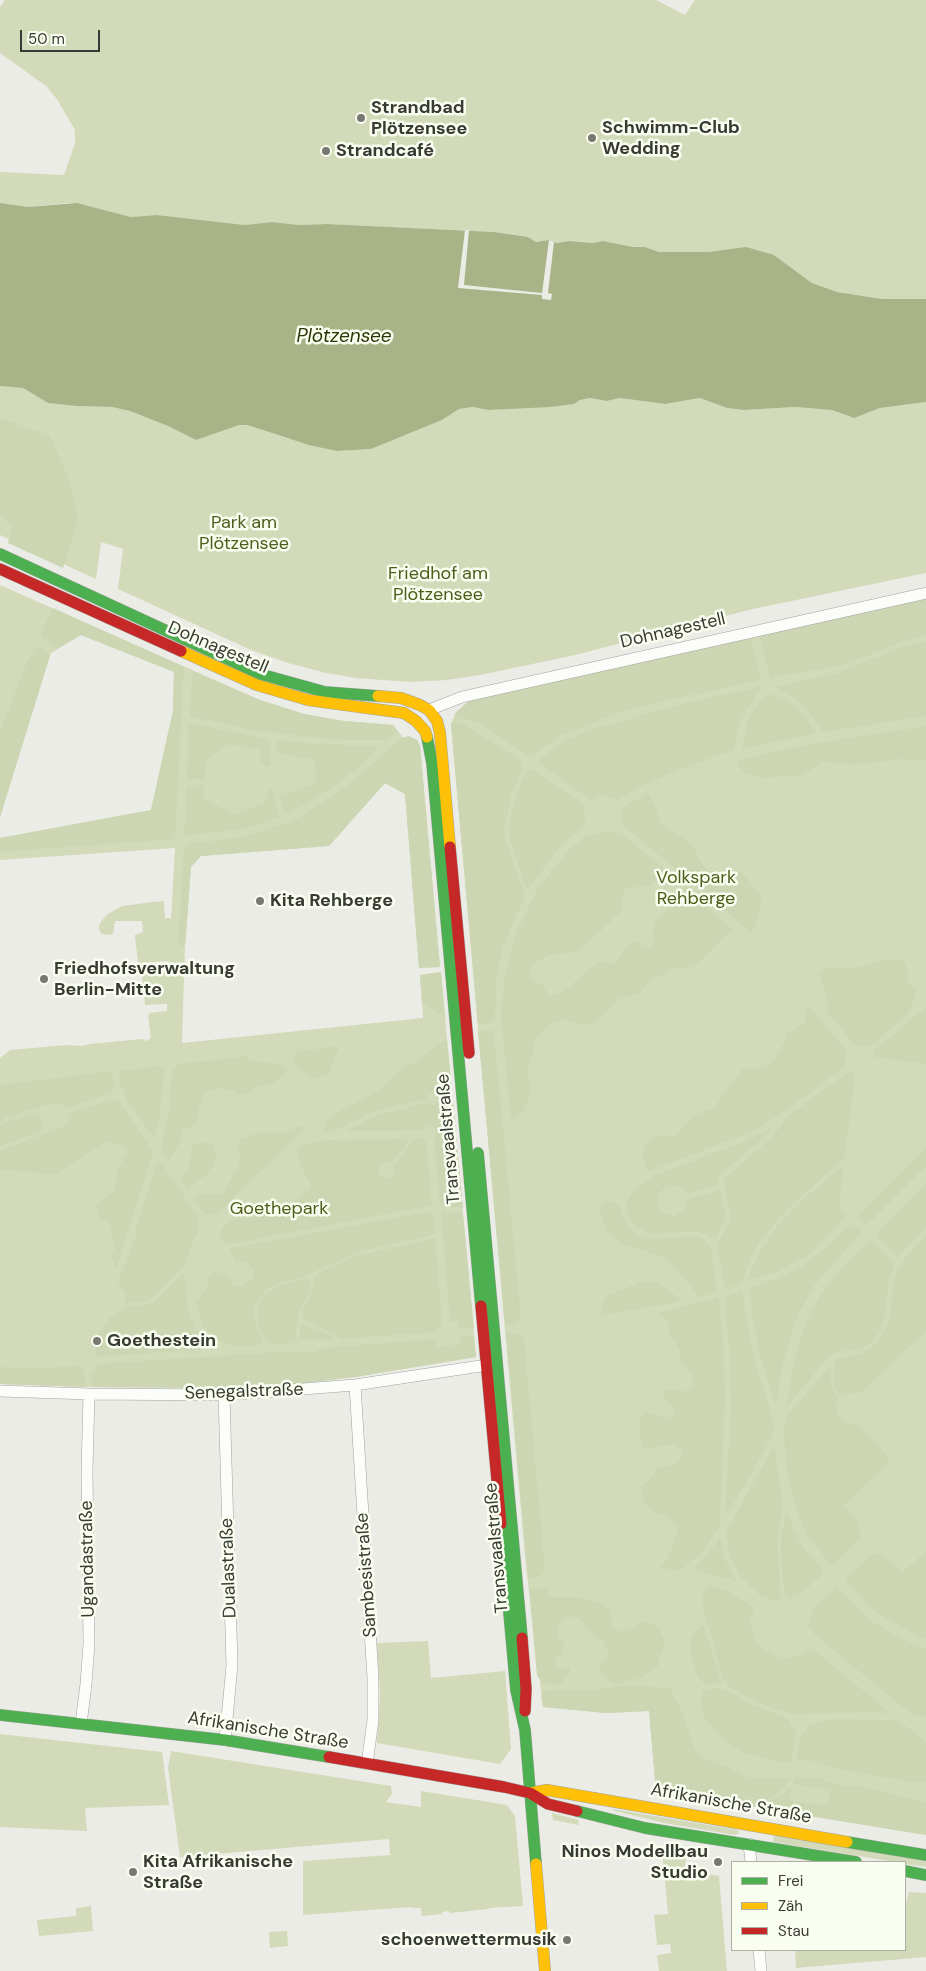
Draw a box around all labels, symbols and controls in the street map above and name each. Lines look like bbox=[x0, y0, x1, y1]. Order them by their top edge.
scale bar bbox=[22, 20, 102, 52]
text: 50 m bbox=[28, 29, 65, 49]
place label: Strandbad Plötzensee bbox=[371, 97, 467, 140]
marker: Strandbad Plötzensee bbox=[355, 112, 367, 124]
place label: Schwimm-Club Wedding bbox=[602, 117, 740, 160]
marker: Schwimm-Club Wedding bbox=[586, 132, 598, 144]
place label: Strandcafé bbox=[336, 140, 434, 162]
marker: Strandcafé bbox=[320, 145, 332, 157]
water label: Plötzensee bbox=[296, 326, 392, 348]
park label: Park am Plötzensee bbox=[199, 512, 289, 554]
park label: Friedhof am Plötzensee bbox=[388, 563, 488, 606]
street label: Dohnagestell bbox=[618, 608, 728, 654]
street label: Dohnagestell bbox=[164, 617, 272, 679]
park label: Volkspark Rehberge bbox=[656, 867, 736, 910]
place label: Kita Rehberge bbox=[270, 890, 393, 912]
marker: Kita Rehberge bbox=[254, 895, 266, 907]
place label: Friedhofsverwaltung Berlin-Mitte bbox=[54, 958, 235, 1001]
marker: Friedhofsverwaltung Berlin-Mitte bbox=[38, 973, 50, 985]
street label: Transvaalstraße bbox=[433, 1073, 465, 1205]
park label: Goethepark bbox=[230, 1198, 328, 1220]
place label: Goethestein bbox=[107, 1330, 216, 1352]
marker: Goethestein bbox=[91, 1335, 103, 1347]
street label: Senegalstraße bbox=[184, 1379, 304, 1405]
street label: Transvaalstraße bbox=[481, 1482, 513, 1614]
street label: Ugandastraße bbox=[76, 1500, 100, 1618]
street label: Sambesistraße bbox=[352, 1512, 382, 1638]
street label: Dualastraße bbox=[216, 1517, 242, 1619]
street label: Afrikanische Straße bbox=[186, 1708, 350, 1754]
street label: Afrikanische Straße bbox=[649, 1779, 813, 1829]
place label: Ninos Modellbau Studio bbox=[561, 1841, 708, 1884]
place label: Kita Afrikanische Straße bbox=[143, 1851, 293, 1894]
marker: Ninos Modellbau Studio bbox=[712, 1856, 724, 1868]
legend bbox=[731, 1861, 906, 1951]
marker: Kita Afrikanische Straße bbox=[127, 1866, 139, 1878]
text: Frei bbox=[778, 1871, 803, 1891]
text: Zäh bbox=[778, 1896, 803, 1916]
text: Stau bbox=[778, 1921, 809, 1941]
place label: schoenwettermusik bbox=[381, 1929, 557, 1951]
marker: schoenwettermusik bbox=[561, 1934, 573, 1946]

